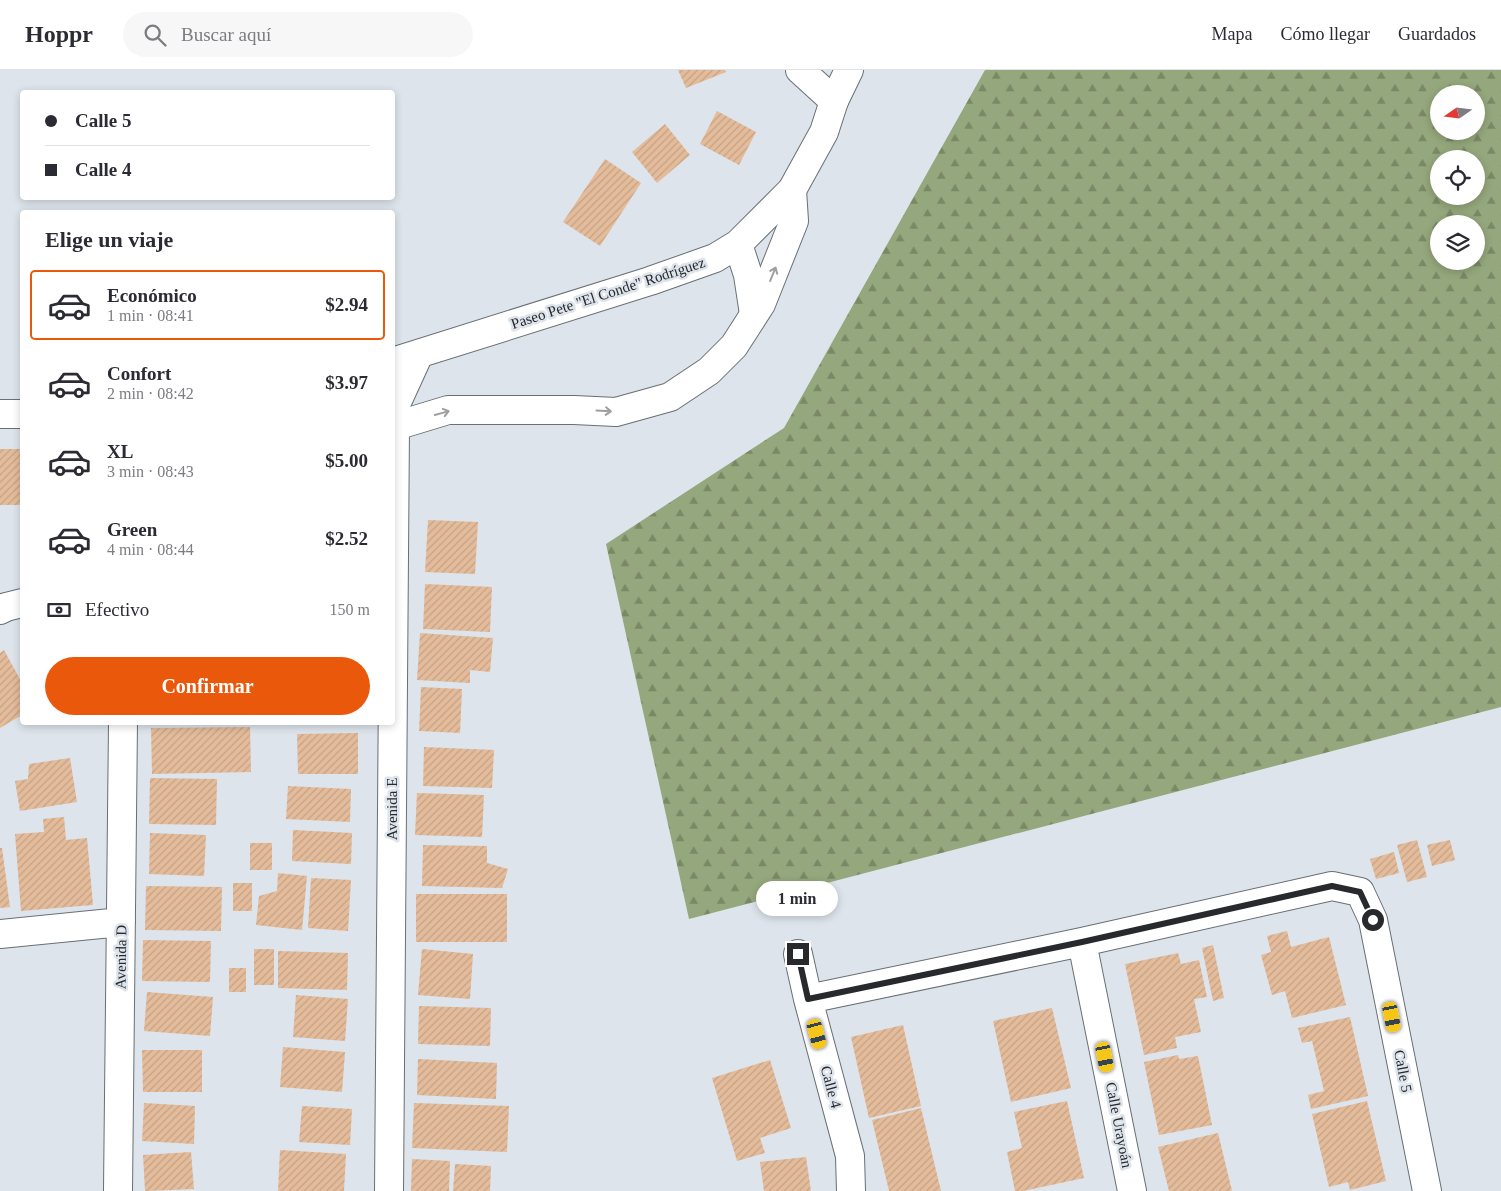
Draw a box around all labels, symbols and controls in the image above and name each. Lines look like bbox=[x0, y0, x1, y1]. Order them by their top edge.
search box bbox=[123, 12, 473, 57]
text: Hoppr bbox=[25, 21, 93, 47]
icon: search bbox=[141, 21, 169, 49]
text: Buscar aquí bbox=[181, 24, 271, 45]
text: Mapa bbox=[1212, 24, 1253, 44]
text: Cómo llegar bbox=[1281, 24, 1370, 44]
text: Guardados bbox=[1398, 24, 1476, 44]
north arrow bbox=[1430, 85, 1485, 140]
map controls bbox=[1430, 85, 1485, 270]
text: Calle 5 bbox=[75, 110, 131, 131]
button: locate bbox=[1430, 150, 1485, 205]
text: Calle 4 bbox=[75, 159, 131, 180]
button: layers bbox=[1430, 215, 1485, 270]
text: Elige un viaje bbox=[45, 227, 173, 252]
street label: Paseo Pete "El Conde" Rodríguez bbox=[509, 254, 707, 332]
one-way arrow bbox=[769, 267, 778, 282]
icon: car bbox=[47, 283, 92, 328]
text: Económico bbox=[107, 285, 197, 306]
text: $2.94 bbox=[325, 294, 368, 315]
text: 1 min · 08:41 bbox=[107, 307, 194, 324]
icon: car bbox=[47, 361, 92, 406]
text: Confort bbox=[107, 363, 171, 384]
text: $3.97 bbox=[325, 372, 368, 393]
text: 2 min · 08:42 bbox=[107, 385, 194, 402]
one-way arrow bbox=[433, 407, 449, 417]
one-way arrow bbox=[596, 407, 612, 416]
icon: car bbox=[47, 439, 92, 484]
text: XL bbox=[107, 441, 133, 462]
text: $5.00 bbox=[325, 450, 368, 471]
text: 3 min · 08:43 bbox=[107, 463, 194, 480]
icon: car bbox=[47, 517, 92, 562]
text: Green bbox=[107, 519, 157, 540]
text: $2.52 bbox=[325, 528, 368, 549]
text: 4 min · 08:44 bbox=[107, 541, 194, 558]
icon: cash bbox=[45, 596, 73, 624]
text: Efectivo bbox=[85, 599, 149, 620]
text: 150 m bbox=[330, 601, 370, 618]
button: Confirmar bbox=[45, 657, 370, 715]
street label: Avenida E bbox=[384, 778, 400, 840]
callout: 1 min bbox=[757, 882, 839, 916]
text: 1 min bbox=[778, 890, 816, 907]
route start bbox=[1362, 909, 1384, 931]
street label: Avenida D bbox=[112, 925, 130, 989]
route end bbox=[787, 943, 809, 965]
car bbox=[1381, 1001, 1402, 1033]
car bbox=[805, 1018, 828, 1050]
car bbox=[1094, 1041, 1115, 1073]
street label: Calle 5 bbox=[1391, 1048, 1415, 1094]
street label: Calle 4 bbox=[818, 1064, 844, 1110]
street label: Calle Urayoán bbox=[1103, 1081, 1135, 1170]

